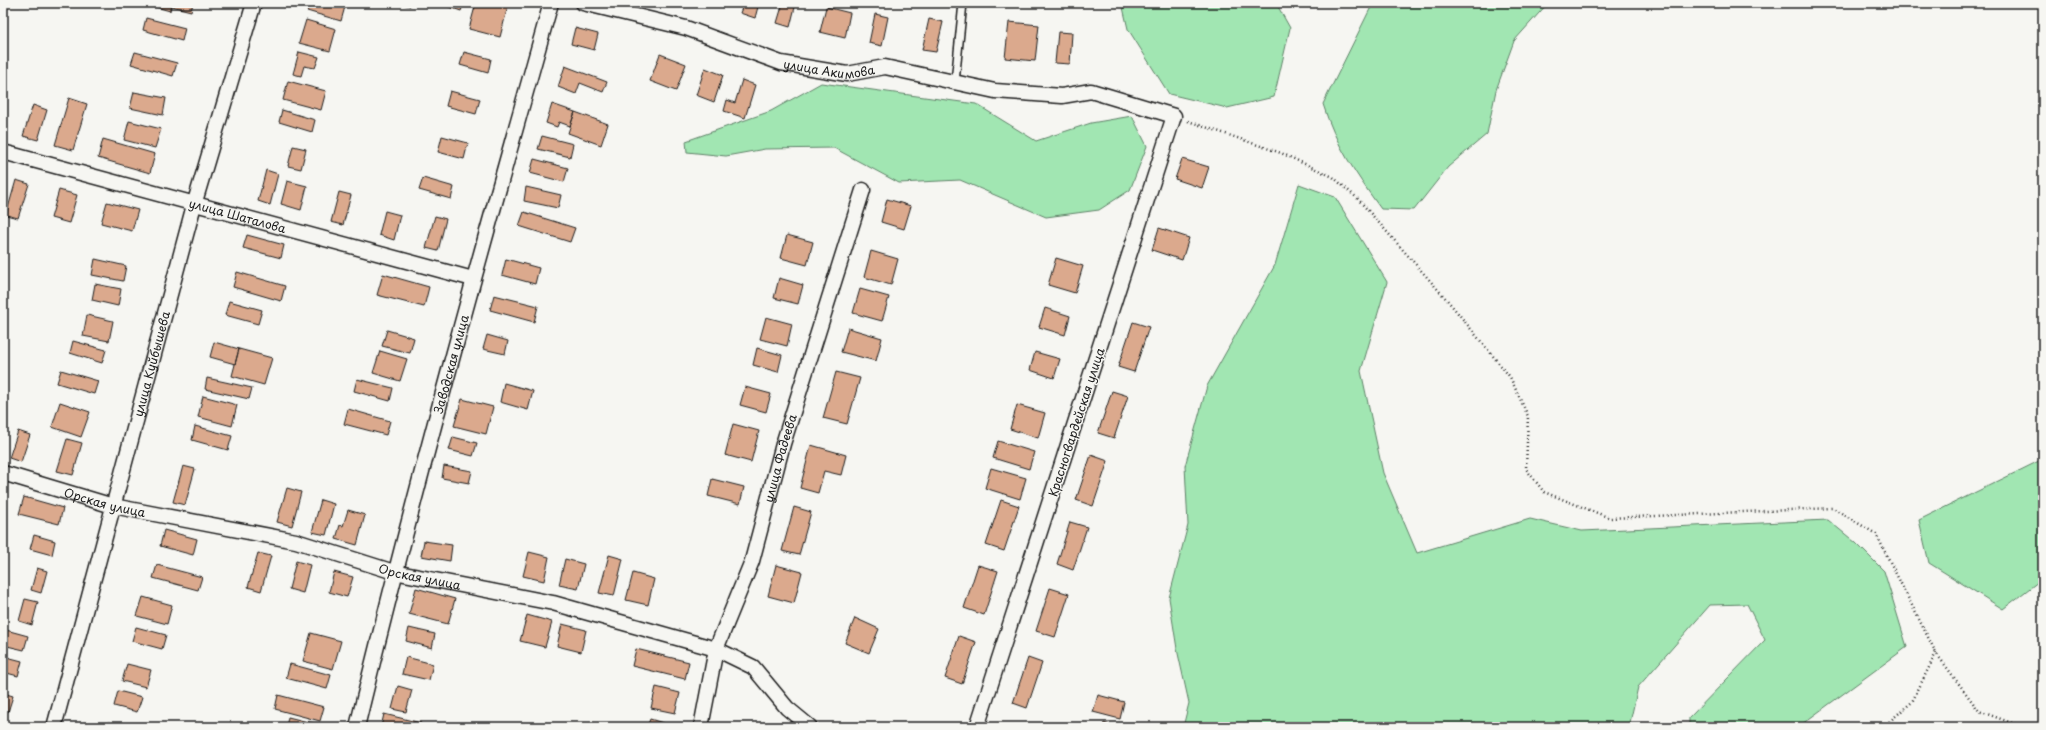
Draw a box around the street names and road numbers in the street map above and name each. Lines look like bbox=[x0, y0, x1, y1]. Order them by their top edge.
street label: улица Акимова bbox=[782, 55, 877, 83]
street label: улица Шаталова bbox=[187, 194, 289, 237]
street label: улица Куйбышева bbox=[129, 309, 174, 419]
street label: Заводская улица bbox=[429, 312, 473, 415]
street label: Красногвардейская улица bbox=[1043, 345, 1109, 499]
street label: улица Фадеева bbox=[759, 411, 801, 504]
street label: Орская улица bbox=[62, 483, 148, 521]
street label: Орская улица bbox=[376, 559, 463, 594]

